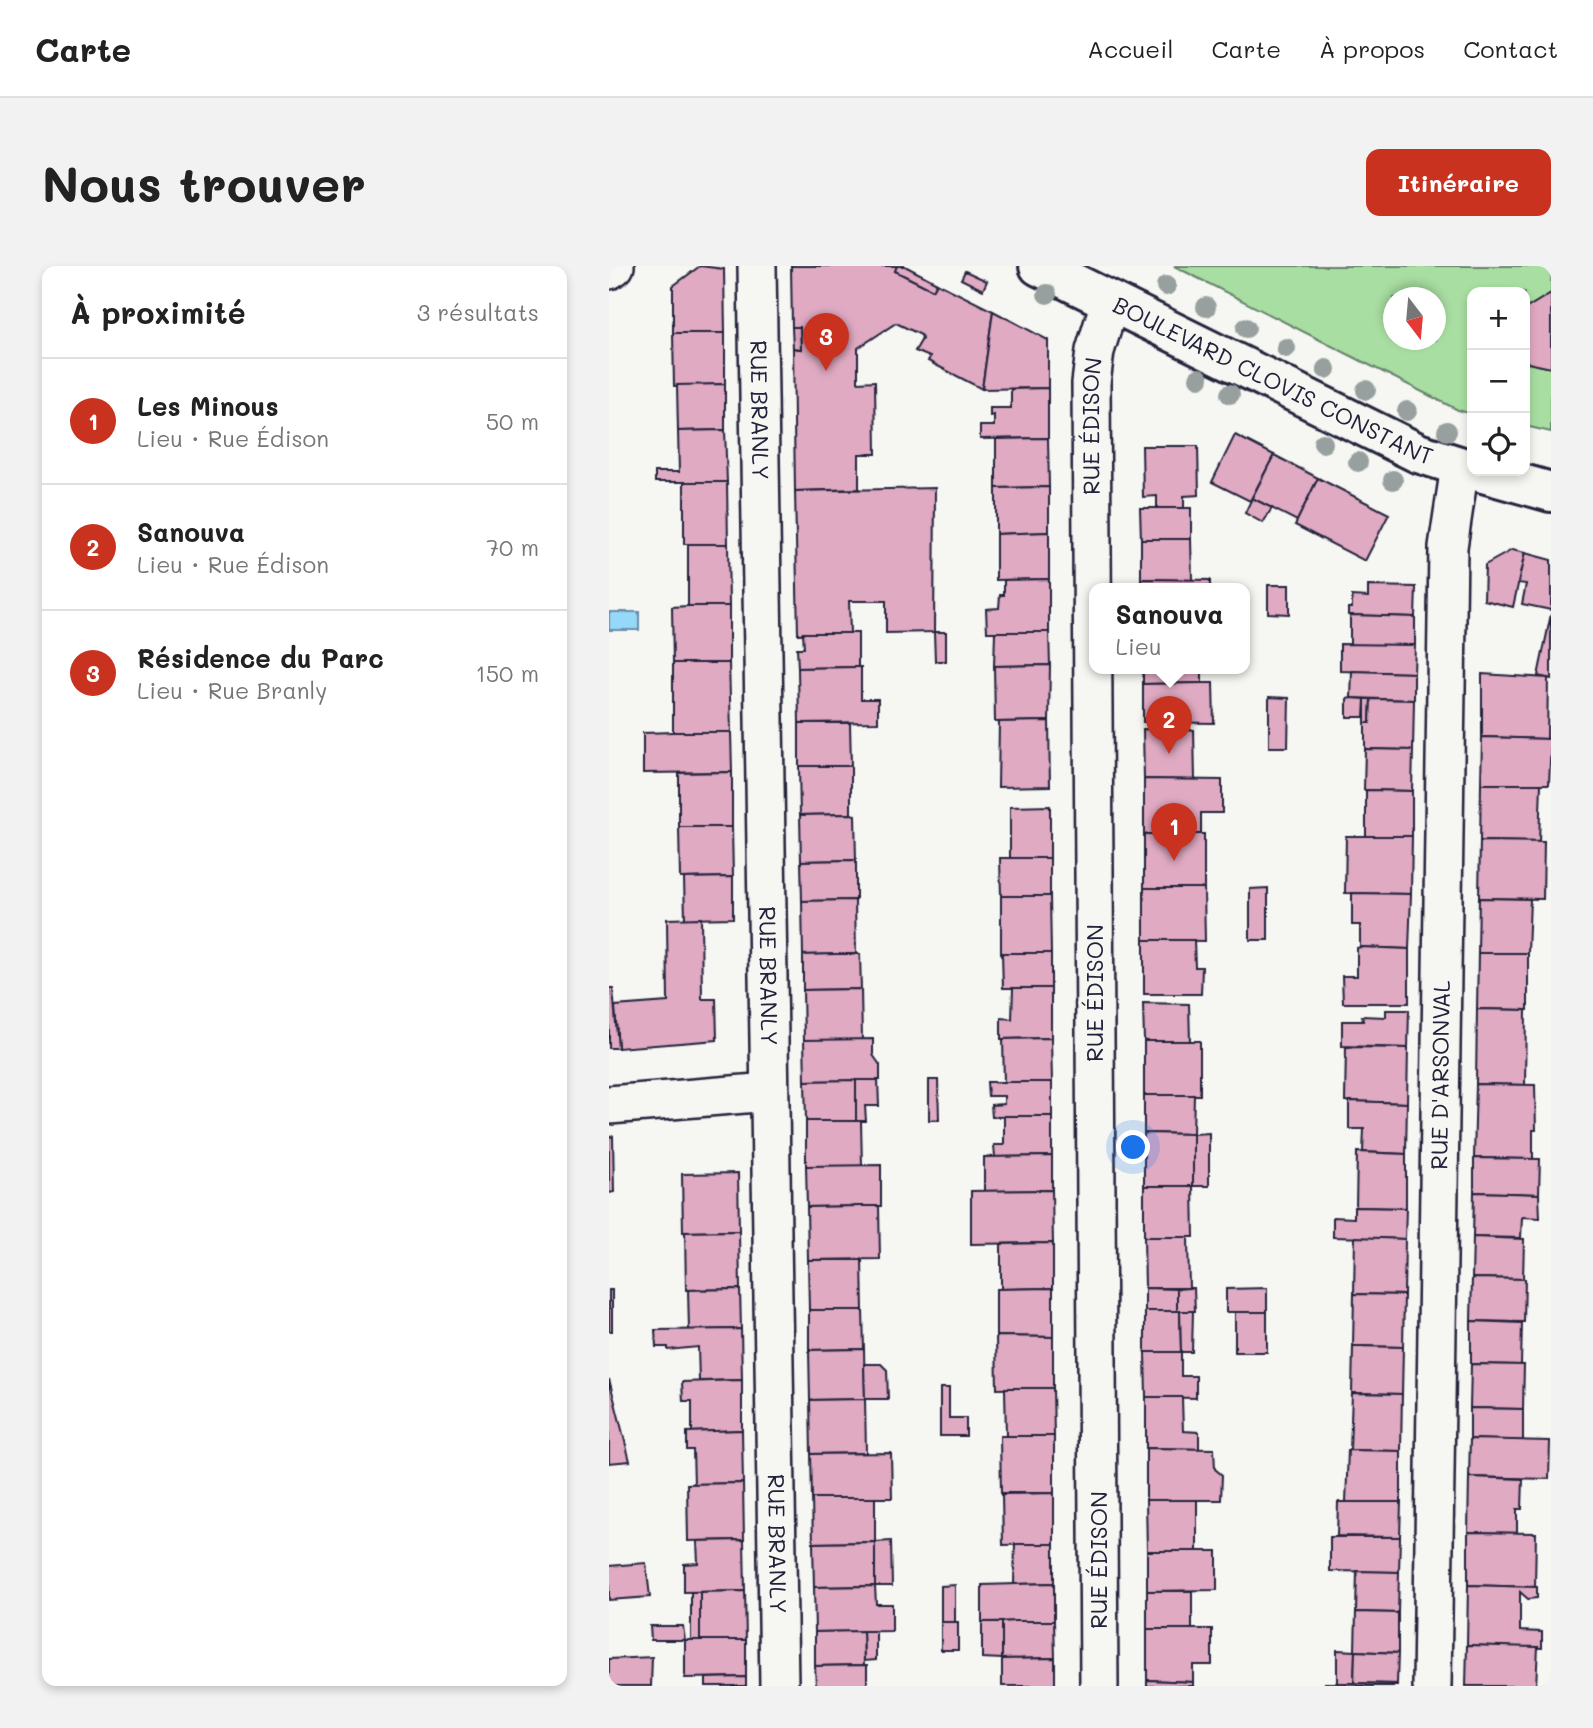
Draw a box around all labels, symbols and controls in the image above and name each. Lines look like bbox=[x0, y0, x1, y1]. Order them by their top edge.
text: Carte bbox=[35, 27, 131, 70]
text: Accueil bbox=[1087, 33, 1173, 64]
text: Carte bbox=[1211, 33, 1281, 64]
text: À propos bbox=[1319, 33, 1425, 64]
text: Contact bbox=[1463, 33, 1558, 64]
button: Itinéraire bbox=[1366, 149, 1551, 216]
text: Nous trouver bbox=[42, 151, 366, 214]
north arrow bbox=[1383, 287, 1446, 350]
map controls bbox=[1467, 287, 1530, 476]
button: + bbox=[1467, 287, 1530, 350]
street label: BOULEVARD CLOVIS CONSTANT bbox=[1108, 289, 1437, 471]
text: À proximité bbox=[70, 292, 246, 332]
text: 3 résultats bbox=[417, 297, 539, 327]
pin: 3 bbox=[803, 313, 849, 371]
street label: RUE BRANLY bbox=[744, 340, 776, 480]
button: − bbox=[1467, 350, 1530, 413]
street label: RUE ÉDISON bbox=[1075, 355, 1108, 495]
text: Les Minous bbox=[137, 389, 279, 423]
text: 1 bbox=[88, 406, 98, 436]
text: 50 m bbox=[486, 406, 539, 436]
button: locate bbox=[1467, 413, 1530, 476]
text: Lieu · Rue Édison bbox=[137, 423, 329, 453]
text: Sanouva bbox=[137, 515, 245, 549]
text: 2 bbox=[87, 532, 99, 562]
text: 70 m bbox=[486, 532, 539, 562]
text: Lieu · Rue Édison bbox=[137, 549, 329, 579]
popup bbox=[1089, 583, 1250, 674]
text: Sanouva bbox=[1116, 597, 1223, 631]
text: Lieu bbox=[1116, 631, 1162, 661]
text: Résidence du Parc bbox=[137, 641, 384, 675]
text: 3 bbox=[86, 658, 100, 688]
text: 150 m bbox=[475, 658, 539, 688]
text: Lieu · Rue Branly bbox=[137, 675, 327, 705]
pin: 2 bbox=[1146, 696, 1192, 754]
pin: 1 bbox=[1151, 803, 1197, 861]
street label: RUE BRANLY bbox=[753, 906, 785, 1046]
street label: RUE ÉDISON bbox=[1079, 924, 1109, 1062]
street label: RUE D'ARSONVAL bbox=[1423, 980, 1456, 1170]
your location bbox=[1116, 1130, 1150, 1164]
street label: RUE BRANLY bbox=[762, 1474, 794, 1614]
street label: RUE ÉDISON bbox=[1083, 1491, 1113, 1629]

